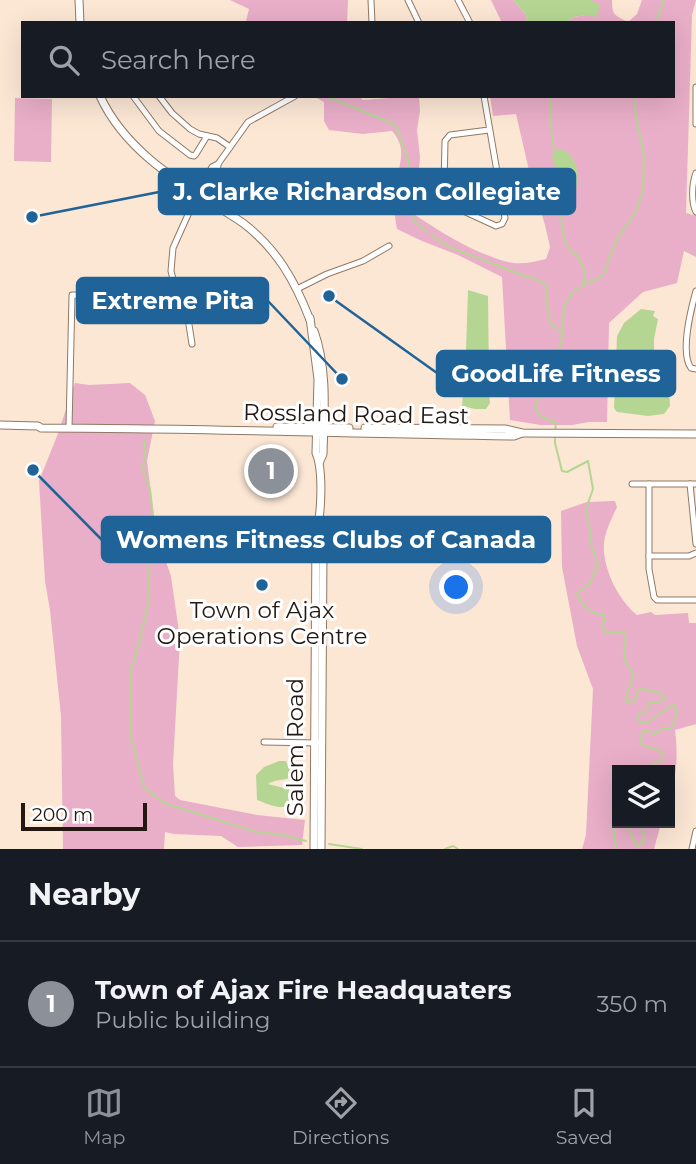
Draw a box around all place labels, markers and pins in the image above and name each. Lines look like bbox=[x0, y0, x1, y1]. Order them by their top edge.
callout: J. Clarke Richardson Collegiate bbox=[159, 169, 575, 214]
callout: Extreme Pita bbox=[77, 278, 268, 323]
callout: GoodLife Fitness bbox=[437, 351, 675, 396]
pin: 1 bbox=[248, 445, 294, 497]
callout: Womens Fitness Clubs of Canada bbox=[102, 517, 550, 562]
marker: Town of Ajax Operations Centre bbox=[254, 577, 270, 593]
place label: Town of Ajax Operations Centre bbox=[157, 596, 367, 650]

